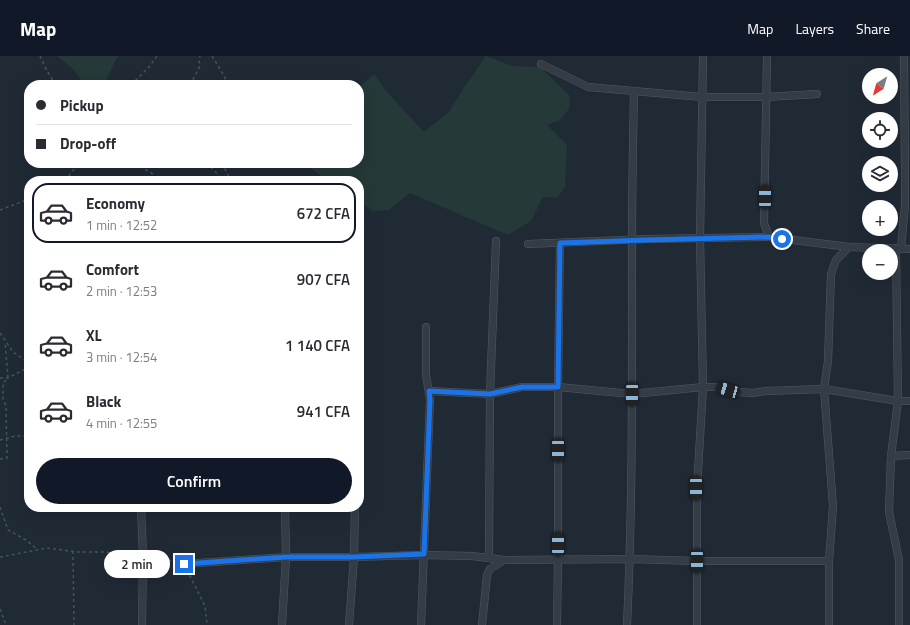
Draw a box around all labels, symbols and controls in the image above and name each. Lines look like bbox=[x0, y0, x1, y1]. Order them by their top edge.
text: Map bbox=[20, 14, 56, 43]
text: Map bbox=[747, 18, 773, 39]
text: Layers bbox=[795, 18, 834, 39]
text: Share bbox=[856, 18, 890, 39]
north arrow bbox=[862, 68, 898, 104]
map controls bbox=[862, 68, 898, 280]
text: Pickup bbox=[60, 94, 104, 117]
button: locate bbox=[862, 112, 898, 148]
text: Drop-off bbox=[60, 132, 116, 155]
button: layers bbox=[862, 156, 898, 192]
car bbox=[759, 185, 771, 209]
text: Economy bbox=[86, 192, 145, 215]
icon: car bbox=[38, 195, 74, 231]
button: + bbox=[862, 200, 898, 236]
text: 672 CFA bbox=[297, 202, 350, 225]
text: 1 min · 12:52 bbox=[86, 215, 157, 235]
route start bbox=[773, 230, 791, 248]
button: − bbox=[862, 244, 898, 280]
text: Comfort bbox=[86, 258, 139, 281]
icon: car bbox=[38, 261, 74, 297]
text: 907 CFA bbox=[297, 268, 350, 291]
text: 2 min · 12:53 bbox=[86, 281, 157, 301]
text: XL bbox=[86, 324, 102, 347]
icon: car bbox=[38, 327, 74, 363]
text: 1 140 CFA bbox=[285, 334, 350, 357]
text: 3 min · 12:54 bbox=[86, 347, 157, 367]
car bbox=[715, 381, 741, 399]
car bbox=[626, 382, 638, 406]
text: Black bbox=[86, 390, 121, 413]
icon: car bbox=[38, 393, 74, 429]
text: 941 CFA bbox=[297, 400, 350, 423]
text: 4 min · 12:55 bbox=[86, 413, 157, 433]
car bbox=[552, 438, 564, 462]
button: Confirm bbox=[36, 458, 352, 504]
car bbox=[690, 476, 702, 500]
car bbox=[552, 532, 564, 556]
car bbox=[691, 549, 703, 573]
callout: 2 min bbox=[104, 550, 170, 578]
text: 2 min bbox=[121, 554, 153, 574]
route end bbox=[175, 555, 193, 573]

